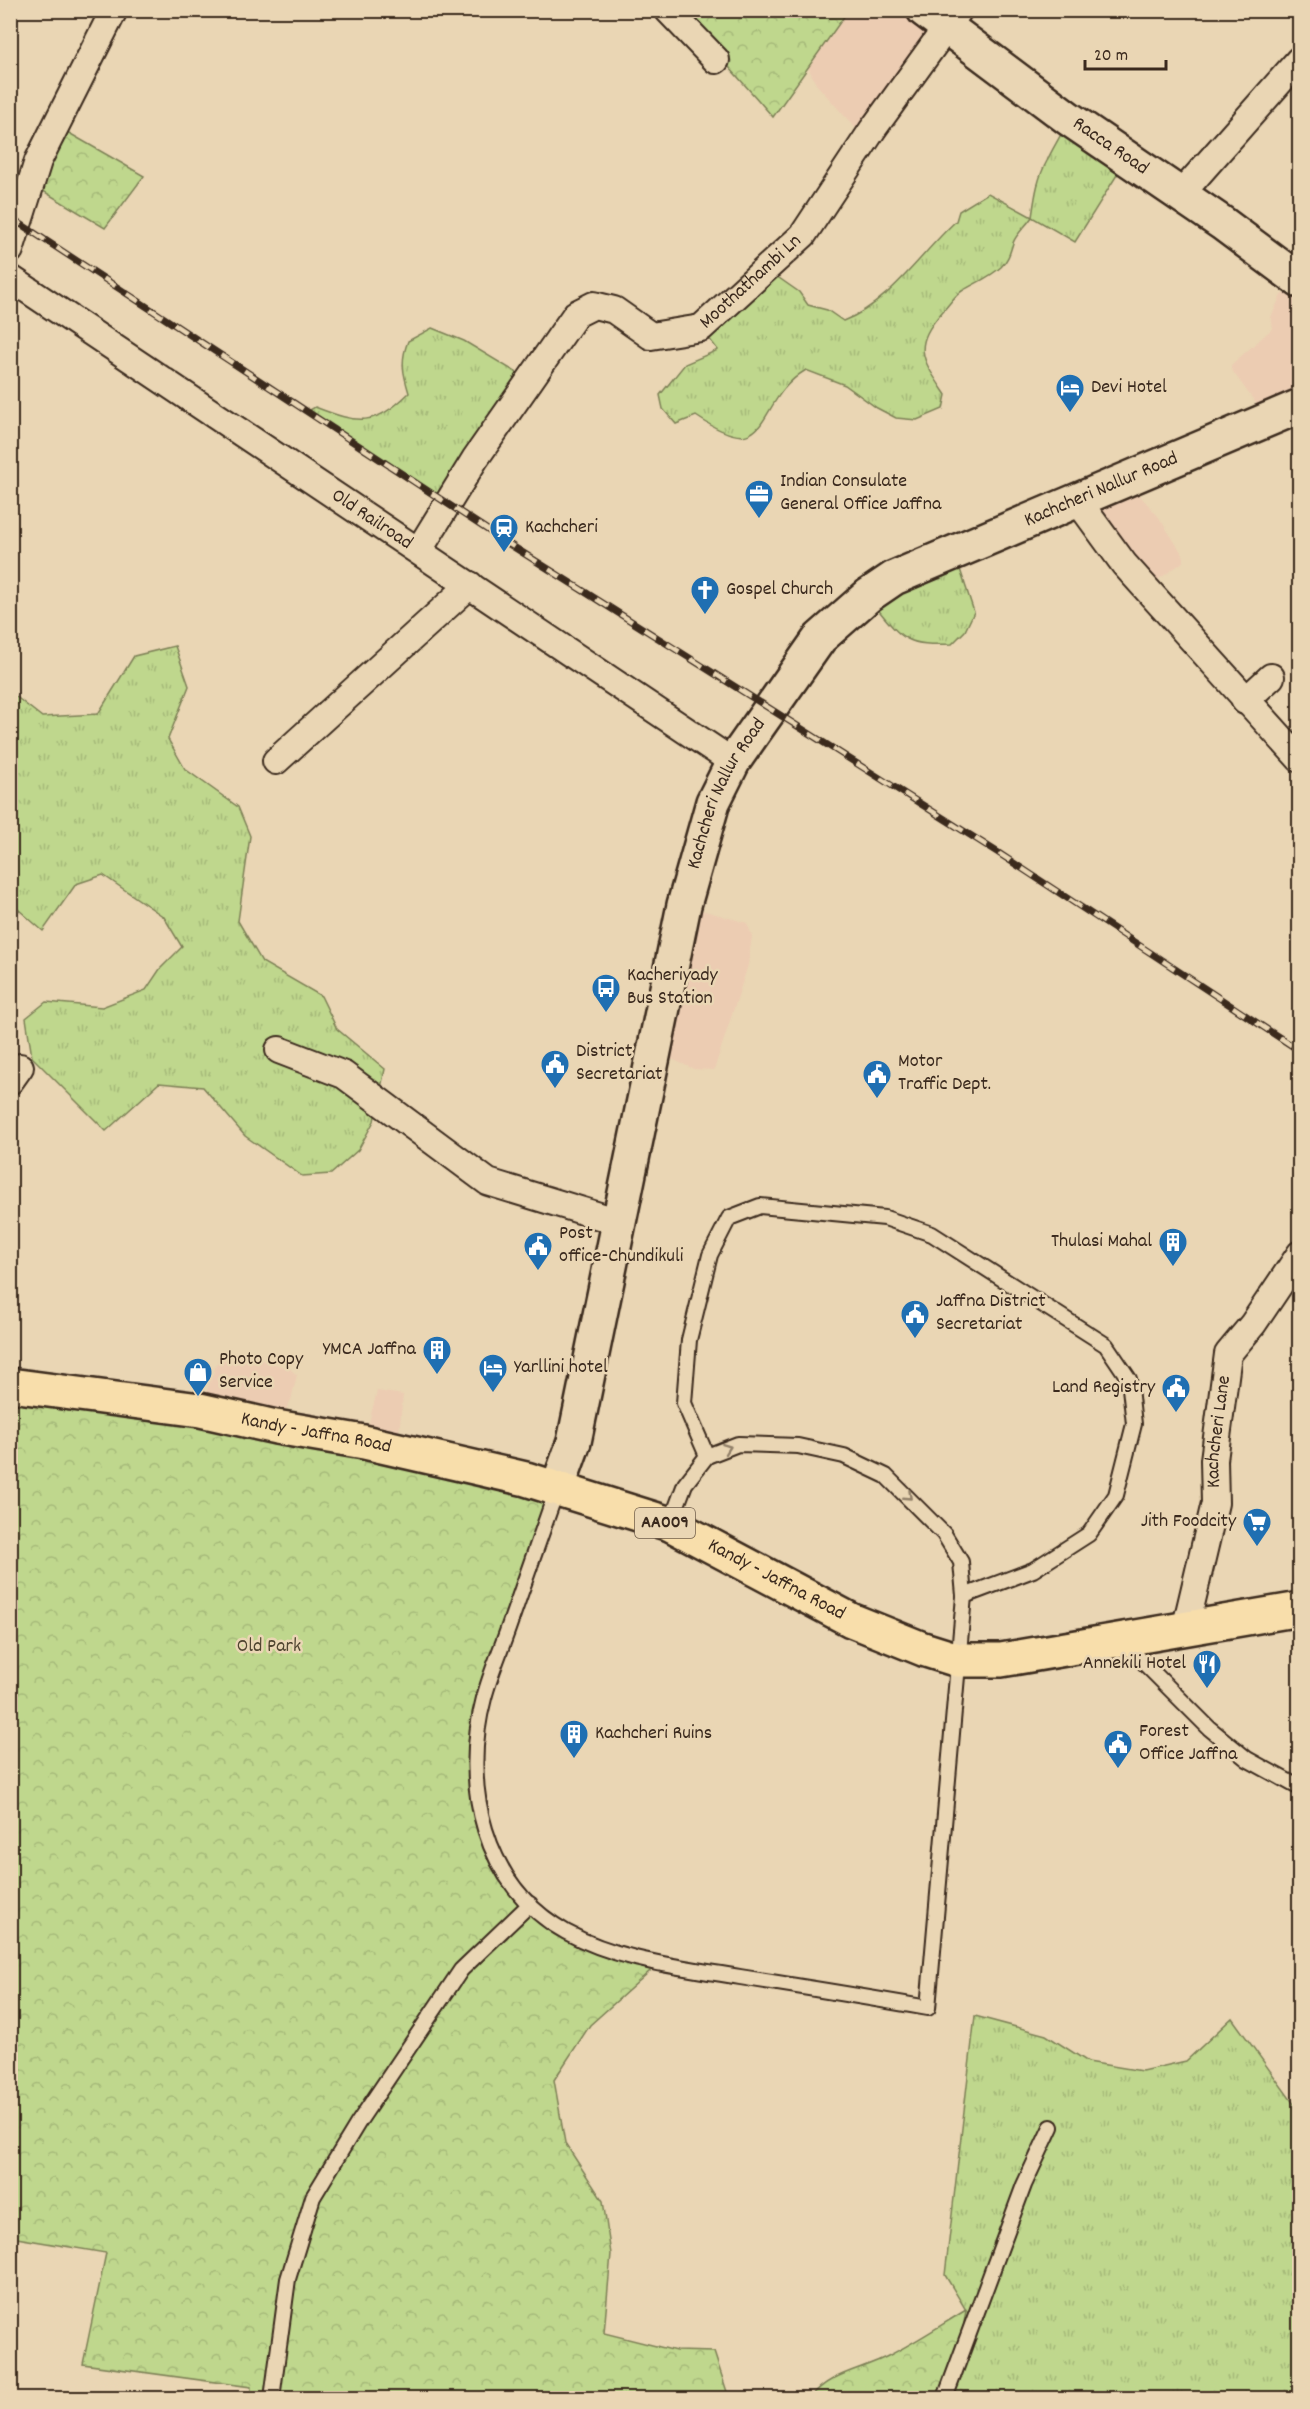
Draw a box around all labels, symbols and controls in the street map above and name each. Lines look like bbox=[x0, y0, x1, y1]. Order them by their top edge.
scale bar bbox=[1085, 33, 1166, 71]
text: 20 m bbox=[1094, 44, 1128, 69]
street label: Racca Road bbox=[1066, 111, 1154, 183]
street label: Moothathambi Ln bbox=[694, 228, 808, 336]
hotel icon: Devi Hotel bbox=[1054, 372, 1086, 414]
place label: Devi Hotel bbox=[1091, 374, 1167, 402]
street label: Kachcheri Nallur Road bbox=[1020, 445, 1183, 535]
place label: Indian Consulate General Office Jaffna bbox=[780, 468, 942, 519]
office icon: Indian Consulate General Office Jaffna bbox=[743, 478, 775, 520]
street label: Old Railroad bbox=[325, 483, 418, 557]
station icon: Kachcheri bbox=[488, 512, 520, 554]
place label: Kachcheri bbox=[525, 514, 598, 542]
church icon: Gospel Church bbox=[689, 574, 721, 616]
place label: Gospel Church bbox=[726, 576, 833, 604]
street label: Kachcheri Nallur Road bbox=[681, 713, 773, 873]
place label: Kacheriyady Bus Station bbox=[627, 962, 719, 1013]
bus stop icon: Kacheriyady Bus Station bbox=[590, 972, 622, 1014]
place label: District Secretariat bbox=[576, 1038, 662, 1089]
public building icon: District Secretariat bbox=[539, 1048, 571, 1090]
place label: Motor Traffic Dept. bbox=[898, 1048, 991, 1099]
public building icon: Motor Traffic Dept. bbox=[861, 1058, 893, 1100]
place label: Post office-Chundikuli bbox=[559, 1220, 684, 1271]
building icon: Thulasi Mahal bbox=[1157, 1226, 1189, 1268]
place label: Thulasi Mahal bbox=[1051, 1228, 1152, 1256]
public building icon: Post office-Chundikuli bbox=[522, 1230, 554, 1272]
place label: Jaffna District Secretariat bbox=[936, 1288, 1046, 1339]
public building icon: Jaffna District Secretariat bbox=[899, 1298, 931, 1340]
building icon: YMCA Jaffna bbox=[421, 1334, 453, 1376]
place label: YMCA Jaffna bbox=[323, 1336, 417, 1364]
place label: Photo Copy Service bbox=[219, 1346, 304, 1397]
hotel icon: Yarllini hotel bbox=[477, 1352, 509, 1394]
place label: Yarllini hotel bbox=[514, 1354, 608, 1382]
shop icon: Photo Copy Service bbox=[182, 1356, 214, 1398]
public building icon: Land Registry bbox=[1160, 1372, 1192, 1414]
place label: Land Registry bbox=[1052, 1374, 1156, 1402]
street label: Kachcheri Lane bbox=[1200, 1374, 1239, 1488]
street label: Kandy - Jaffna Road bbox=[238, 1406, 394, 1462]
one-way arrow bbox=[722, 1443, 732, 1456]
one-way arrow bbox=[901, 1489, 912, 1500]
supermarket icon: Jith Foodcity bbox=[1241, 1506, 1273, 1548]
road number: AA009 bbox=[635, 1508, 695, 1538]
place label: Jith Foodcity bbox=[1141, 1508, 1237, 1536]
street label: Kandy - Jaffna Road bbox=[702, 1532, 850, 1628]
park label: Old Park bbox=[237, 1633, 301, 1661]
restaurant icon: Annekili Hotel bbox=[1191, 1648, 1223, 1690]
place label: Annekili Hotel bbox=[1083, 1650, 1186, 1678]
building icon: Kachcheri Ruins bbox=[558, 1718, 590, 1760]
place label: Forest Office Jaffna bbox=[1139, 1718, 1238, 1769]
place label: Kachcheri Ruins bbox=[595, 1720, 712, 1748]
public building icon: Forest Office Jaffna bbox=[1102, 1728, 1134, 1770]

